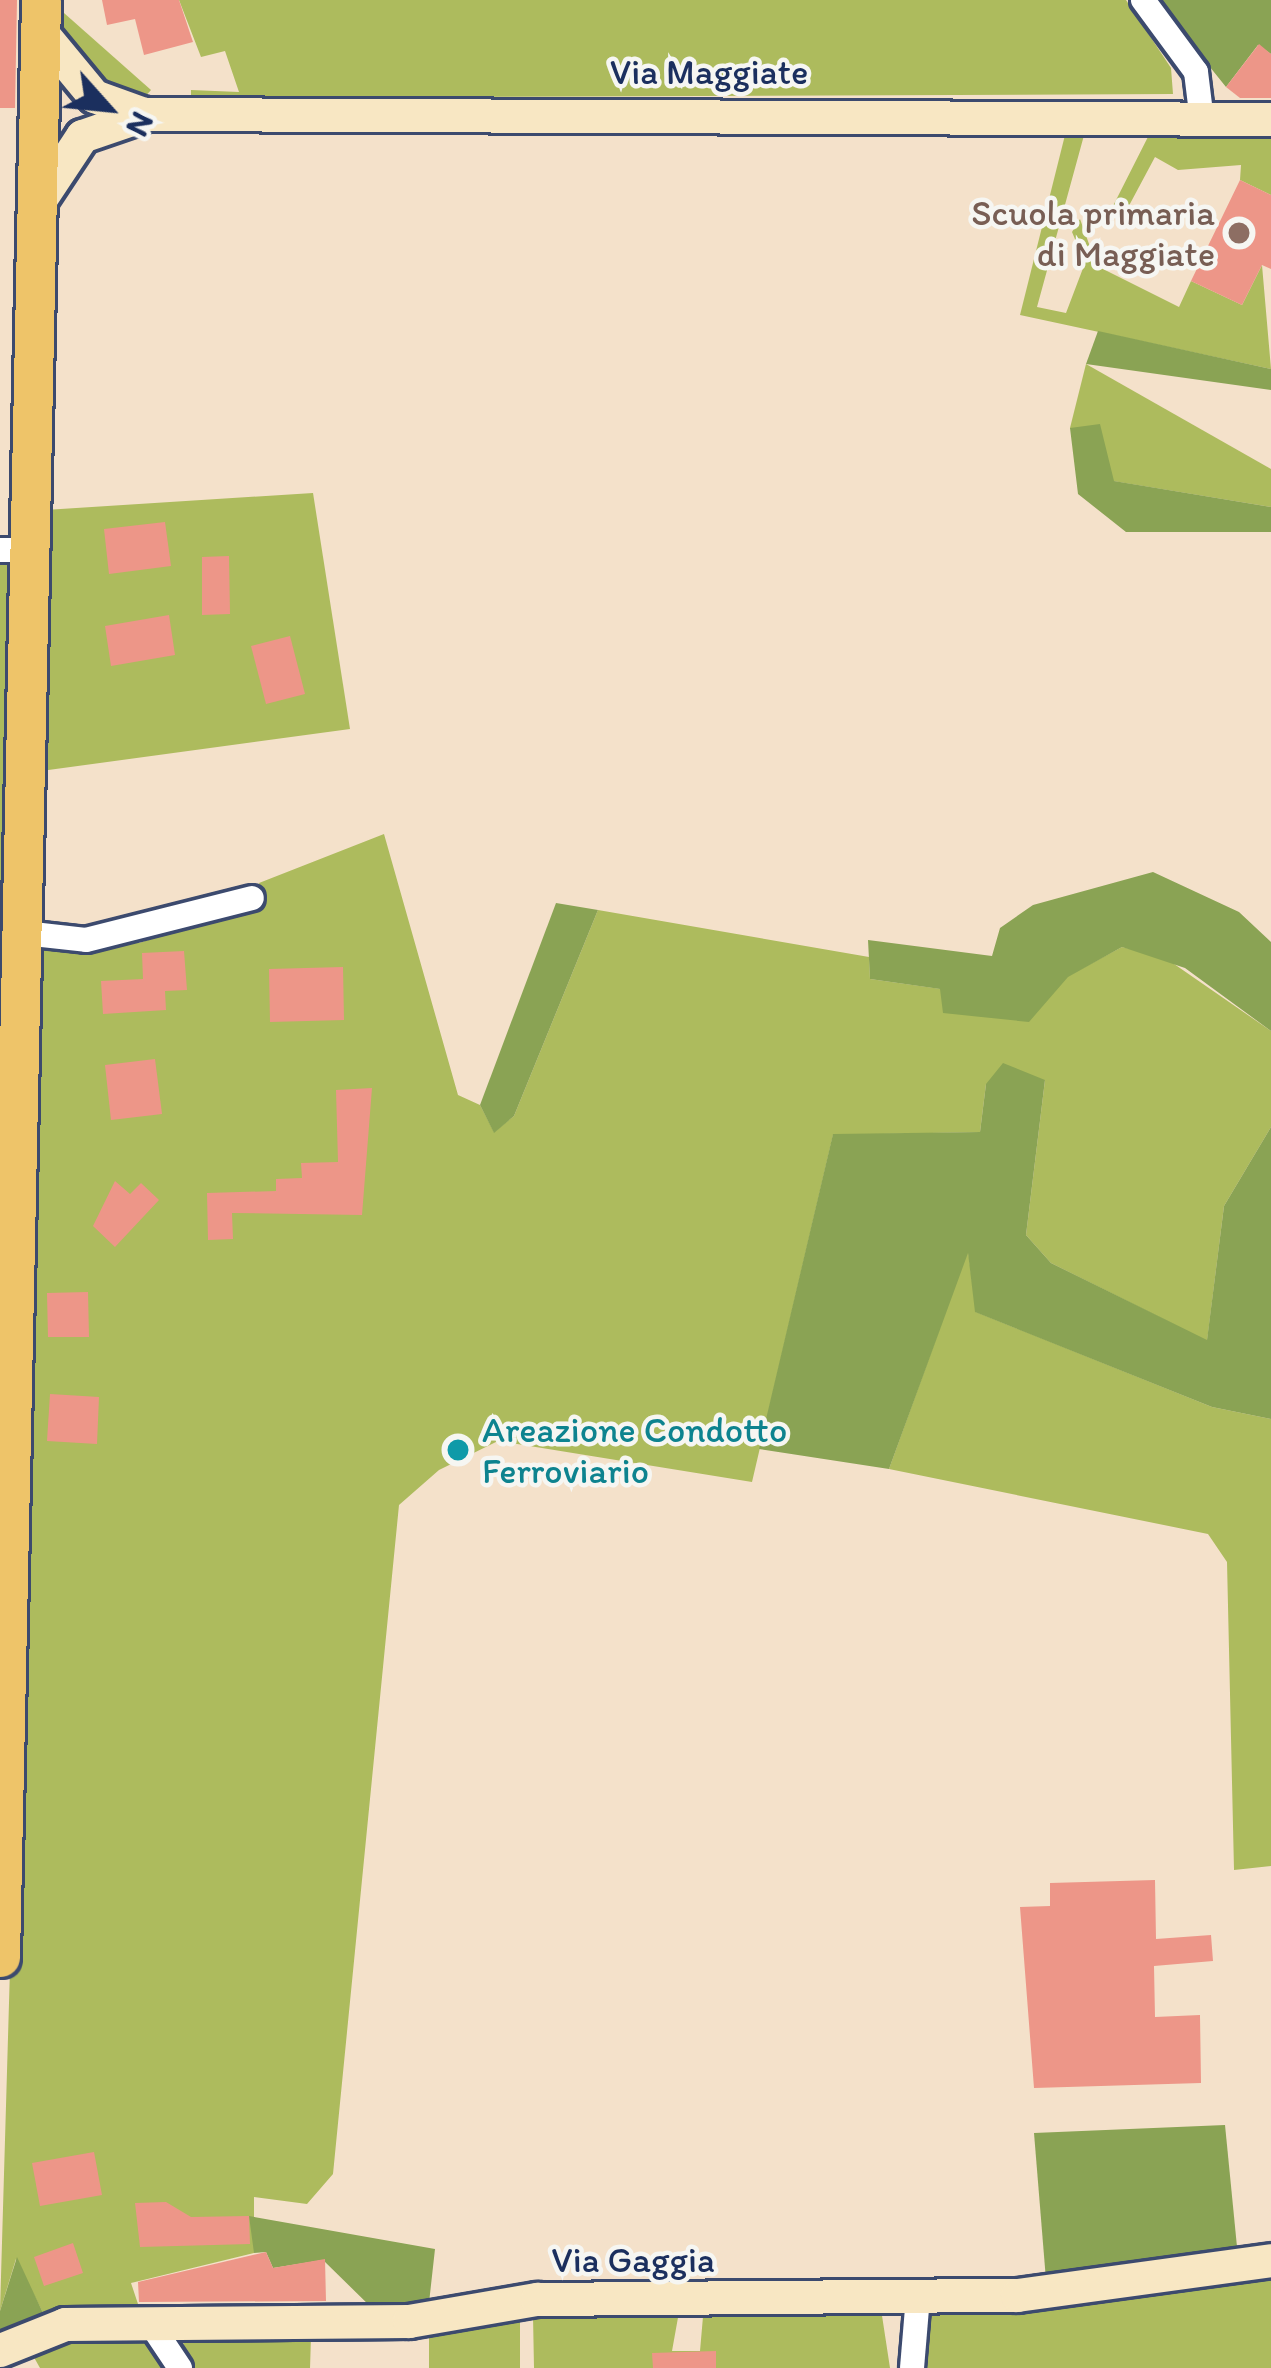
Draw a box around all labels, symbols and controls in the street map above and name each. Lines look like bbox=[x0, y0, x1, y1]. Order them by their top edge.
north arrow bbox=[48, 48, 168, 168]
street label: Via Maggiate bbox=[610, 50, 808, 94]
text: N bbox=[118, 106, 163, 143]
place label: Scuola primaria di Maggiate bbox=[971, 190, 1215, 275]
marker: Scuola primaria di Maggiate bbox=[1226, 220, 1252, 246]
place label: Areazione Condotto Ferroviario bbox=[482, 1407, 787, 1492]
marker: Areazione Condotto Ferroviario bbox=[445, 1437, 471, 1463]
street label: Via Gaggia bbox=[551, 2238, 715, 2282]

